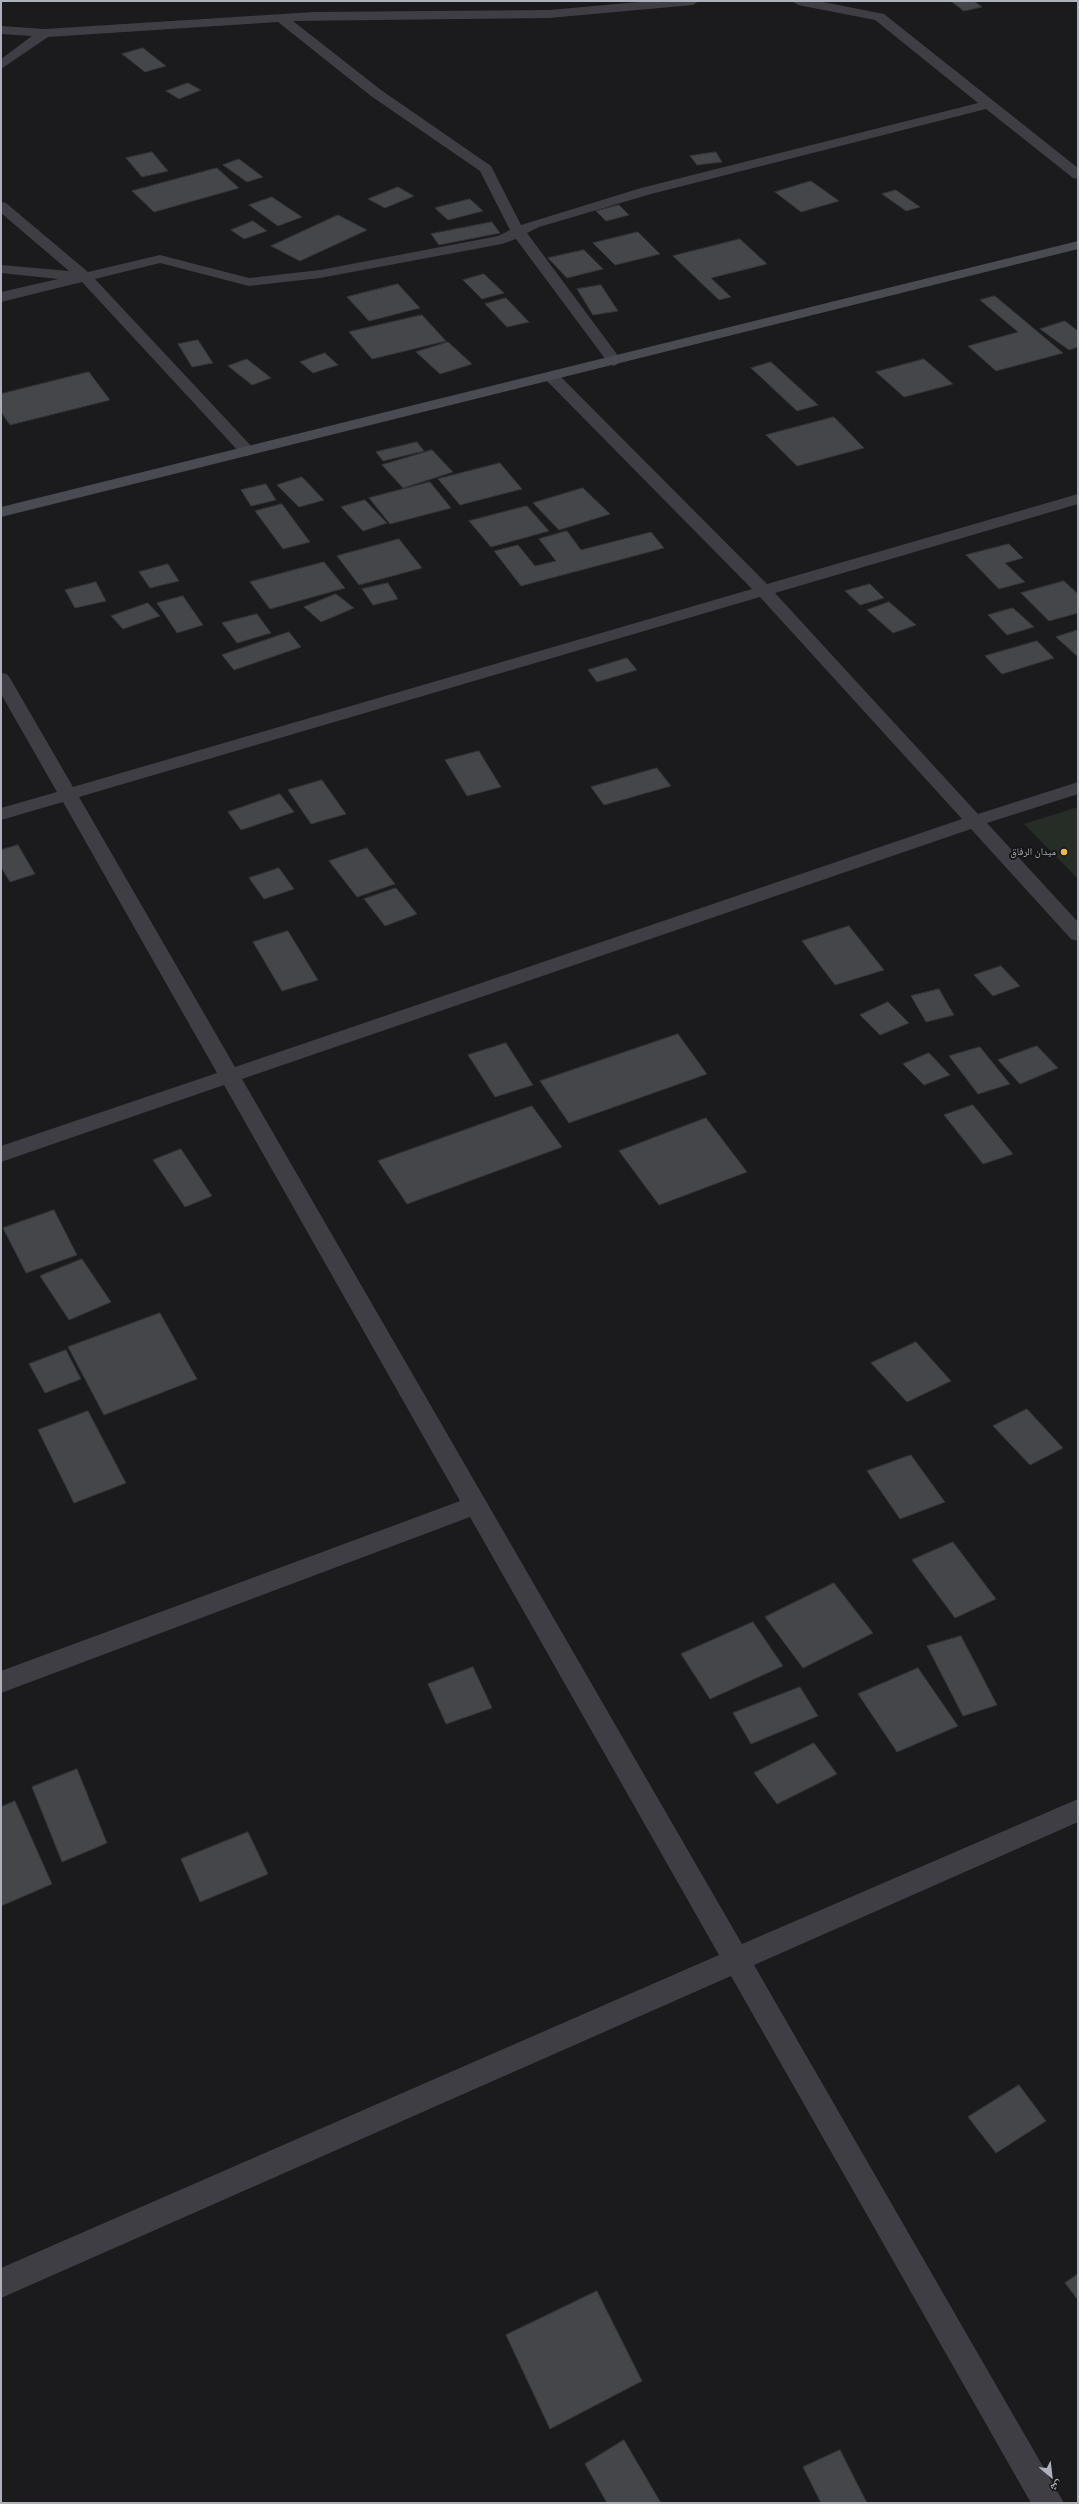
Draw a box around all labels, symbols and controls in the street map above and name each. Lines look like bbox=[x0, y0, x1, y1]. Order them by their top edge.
place label: ميدان الرفاق bbox=[1010, 846, 1056, 858]
marker: ميدان الرفاق bbox=[1059, 847, 1069, 857]
north arrow bbox=[1031, 2456, 1071, 2496]
text: ش bbox=[1049, 2479, 1065, 2495]

